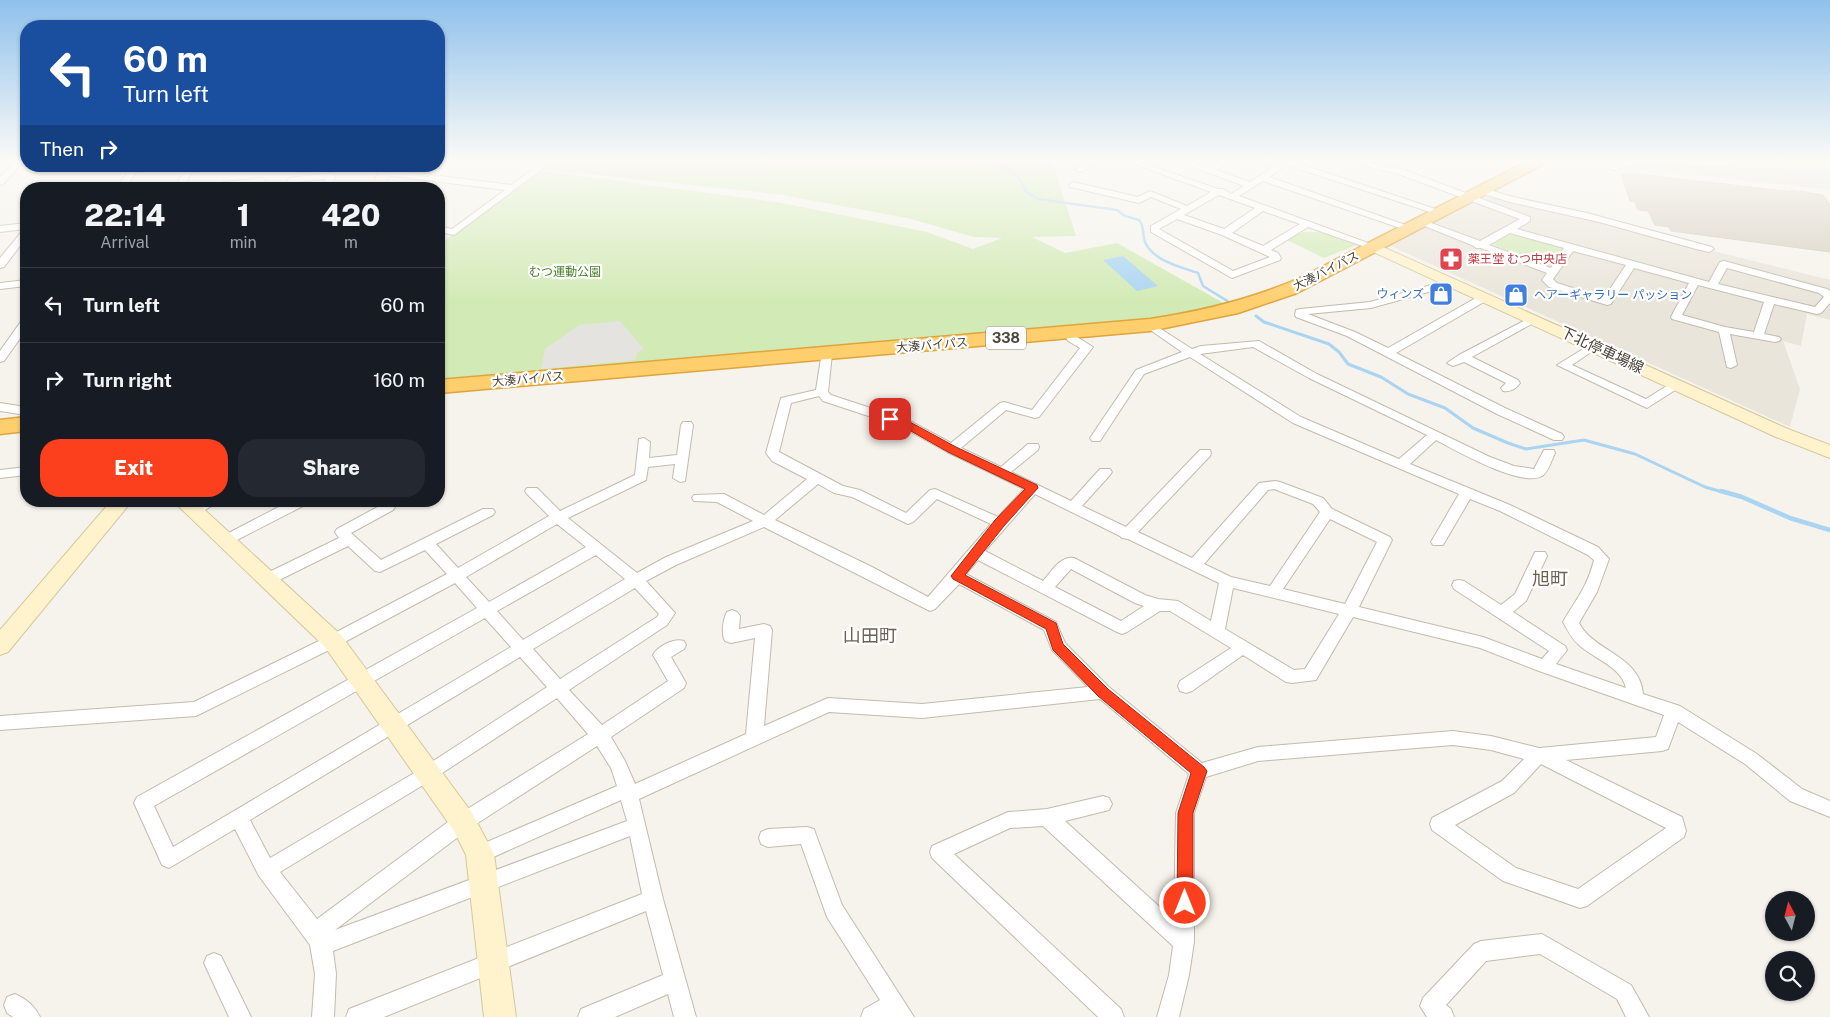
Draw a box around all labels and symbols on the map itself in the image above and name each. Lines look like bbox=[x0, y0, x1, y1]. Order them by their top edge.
pharmacy icon: 薬王堂 むつ中央店 bbox=[1438, 246, 1464, 272]
street label: 大湊バイパス bbox=[1291, 248, 1361, 294]
place label: 薬王堂 むつ中央店 bbox=[1468, 252, 1567, 266]
park label: むつ運動公園 bbox=[529, 265, 601, 279]
shop icon: ウィンズ bbox=[1428, 281, 1454, 307]
shop icon: ヘアーギャラリー パッション bbox=[1503, 282, 1529, 308]
place label: ウィンズ bbox=[1376, 287, 1424, 301]
place label: ヘアーギャラリー パッション bbox=[1534, 288, 1692, 302]
street label: 下北停車場線 bbox=[1558, 323, 1647, 376]
road number: 338 bbox=[986, 326, 1026, 349]
street label: 大湊バイパス bbox=[896, 335, 968, 355]
street label: 大湊バイパス bbox=[492, 369, 564, 389]
pin bbox=[869, 398, 911, 440]
district label: 旭町 bbox=[1532, 568, 1568, 589]
district label: 山田町 bbox=[843, 625, 897, 646]
position arrow bbox=[1158, 876, 1210, 928]
north arrow bbox=[1765, 891, 1815, 941]

